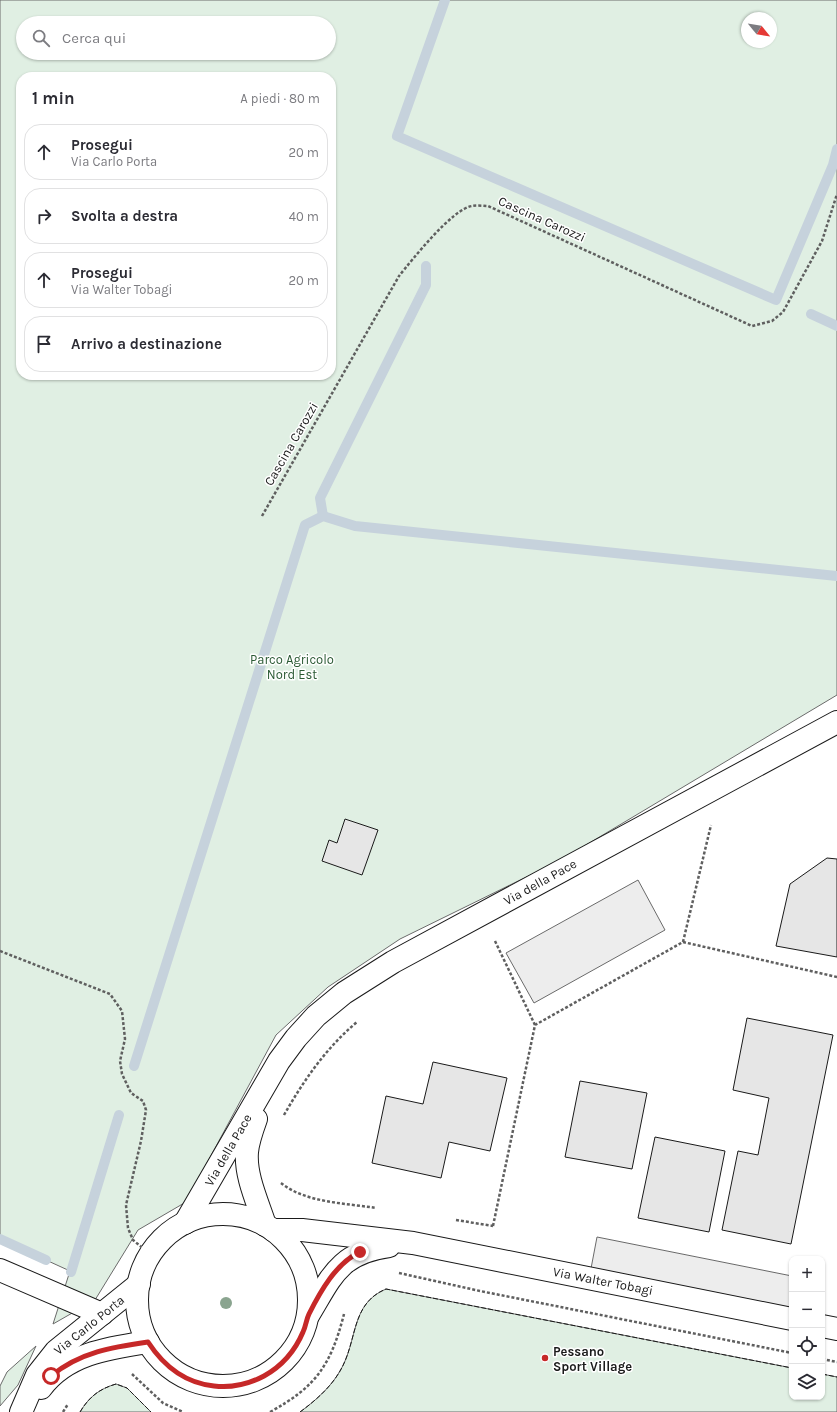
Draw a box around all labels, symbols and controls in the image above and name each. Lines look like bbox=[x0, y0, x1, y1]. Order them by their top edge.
north arrow bbox=[741, 12, 777, 48]
search box bbox=[16, 16, 336, 60]
icon: search bbox=[30, 27, 52, 49]
text: Cerca qui bbox=[62, 29, 126, 47]
text: 1 min bbox=[32, 88, 75, 108]
text: A piedi · 80 m bbox=[240, 91, 320, 106]
text: Prosegui bbox=[71, 136, 133, 154]
icon: ahead bbox=[33, 141, 55, 163]
text: 20 m bbox=[289, 145, 319, 160]
text: Via Carlo Porta bbox=[71, 154, 157, 169]
street label: Cascina Carozzi bbox=[496, 193, 588, 245]
icon: right bbox=[33, 205, 55, 227]
text: Svolta a destra bbox=[71, 207, 178, 225]
text: 40 m bbox=[289, 209, 319, 224]
text: Prosegui bbox=[71, 264, 133, 282]
icon: ahead bbox=[33, 269, 55, 291]
text: 20 m bbox=[289, 273, 319, 288]
text: Via Walter Tobagi bbox=[71, 282, 172, 297]
icon: arrive bbox=[33, 333, 55, 355]
text: Arrivo a destinazione bbox=[71, 335, 222, 353]
street label: Cascina Carozzi bbox=[261, 400, 321, 488]
park label: Parco Agricolo Nord Est bbox=[250, 652, 334, 682]
street label: Via della Pace bbox=[501, 856, 579, 908]
street label: Via della Pace bbox=[201, 1111, 255, 1189]
route end bbox=[351, 1243, 369, 1261]
map controls bbox=[789, 1256, 825, 1400]
button: + bbox=[789, 1256, 825, 1292]
street label: Via Walter Tobagi bbox=[552, 1264, 654, 1298]
street label: Via Carlo Porta bbox=[51, 1292, 127, 1358]
button: − bbox=[789, 1292, 825, 1328]
button: locate bbox=[789, 1328, 825, 1364]
place label: Pessano Sport Village bbox=[553, 1344, 632, 1374]
marker: Pessano Sport Village bbox=[540, 1353, 550, 1363]
button: layers bbox=[789, 1364, 825, 1400]
route start bbox=[42, 1367, 60, 1385]

